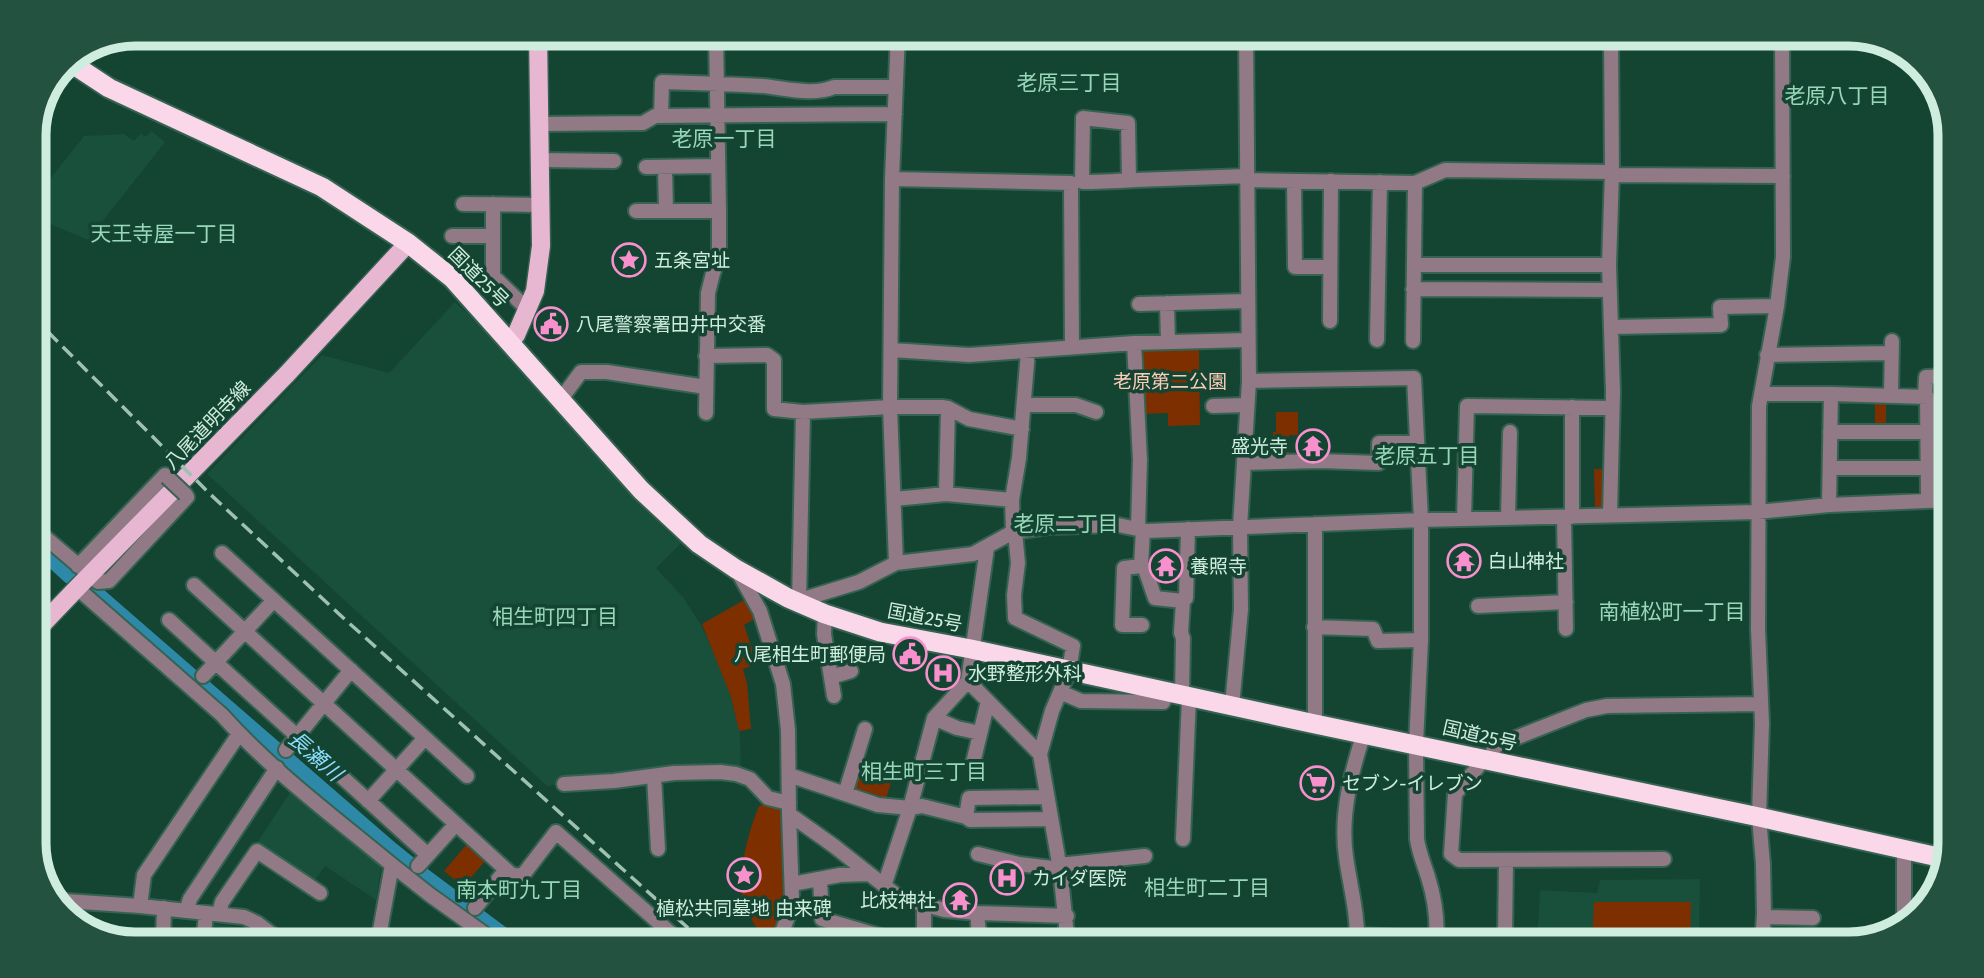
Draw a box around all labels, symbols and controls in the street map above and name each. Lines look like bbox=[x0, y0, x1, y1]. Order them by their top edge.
district label: 老原三丁目 bbox=[1017, 70, 1122, 96]
district label: 老原八丁目 bbox=[1785, 83, 1890, 109]
district label: 老原一丁目 bbox=[672, 126, 777, 152]
district label: 天王寺屋一丁目 bbox=[91, 221, 238, 247]
place icon: 五条宮址 bbox=[610, 241, 648, 279]
street label: 国道25号 bbox=[444, 242, 514, 312]
place label: 五条宮址 bbox=[654, 249, 730, 272]
public building icon: 八尾警察署田井中交番 bbox=[532, 305, 570, 343]
place label: 八尾警察署田井中交番 bbox=[576, 313, 766, 336]
park label: 老原第二公園 bbox=[1113, 370, 1227, 393]
street label: 八尾道明寺線 bbox=[159, 376, 255, 474]
temple icon: 盛光寺 bbox=[1294, 427, 1332, 465]
place label: 盛光寺 bbox=[1231, 435, 1288, 458]
district label: 老原五丁目 bbox=[1375, 443, 1480, 469]
district label: 老原二丁目 bbox=[1014, 511, 1119, 537]
temple icon: 白山神社 bbox=[1445, 542, 1483, 580]
temple icon: 養照寺 bbox=[1147, 547, 1185, 585]
place label: 白山神社 bbox=[1488, 550, 1564, 573]
place label: 養照寺 bbox=[1190, 555, 1247, 578]
street label: 国道25号 bbox=[885, 599, 964, 636]
district label: 南植松町一丁目 bbox=[1599, 599, 1746, 625]
district label: 相生町四丁目 bbox=[492, 604, 618, 630]
public building icon: 八尾相生町郵便局 bbox=[891, 635, 929, 673]
place label: 八尾相生町郵便局 bbox=[734, 643, 886, 666]
hospital icon: 水野整形外科 bbox=[924, 654, 962, 692]
place label: 水野整形外科 bbox=[968, 662, 1082, 685]
street label: 国道25号 bbox=[1440, 716, 1519, 755]
water label: 長瀬川 bbox=[283, 726, 349, 788]
district label: 相生町三丁目 bbox=[861, 759, 987, 785]
supermarket icon: セブン-イレブン bbox=[1298, 764, 1336, 802]
place label: セブン-イレブン bbox=[1342, 772, 1483, 795]
place icon: 植松共同墓地 由来碑 bbox=[725, 856, 763, 894]
hospital icon: カイダ医院 bbox=[988, 859, 1026, 897]
place label: カイダ医院 bbox=[1032, 867, 1126, 890]
district label: 相生町二丁目 bbox=[1144, 875, 1270, 901]
district label: 南本町九丁目 bbox=[456, 877, 582, 903]
temple icon: 比枝神社 bbox=[941, 881, 979, 919]
place label: 比枝神社 bbox=[860, 889, 936, 912]
place label: 植松共同墓地 由来碑 bbox=[656, 897, 832, 920]

